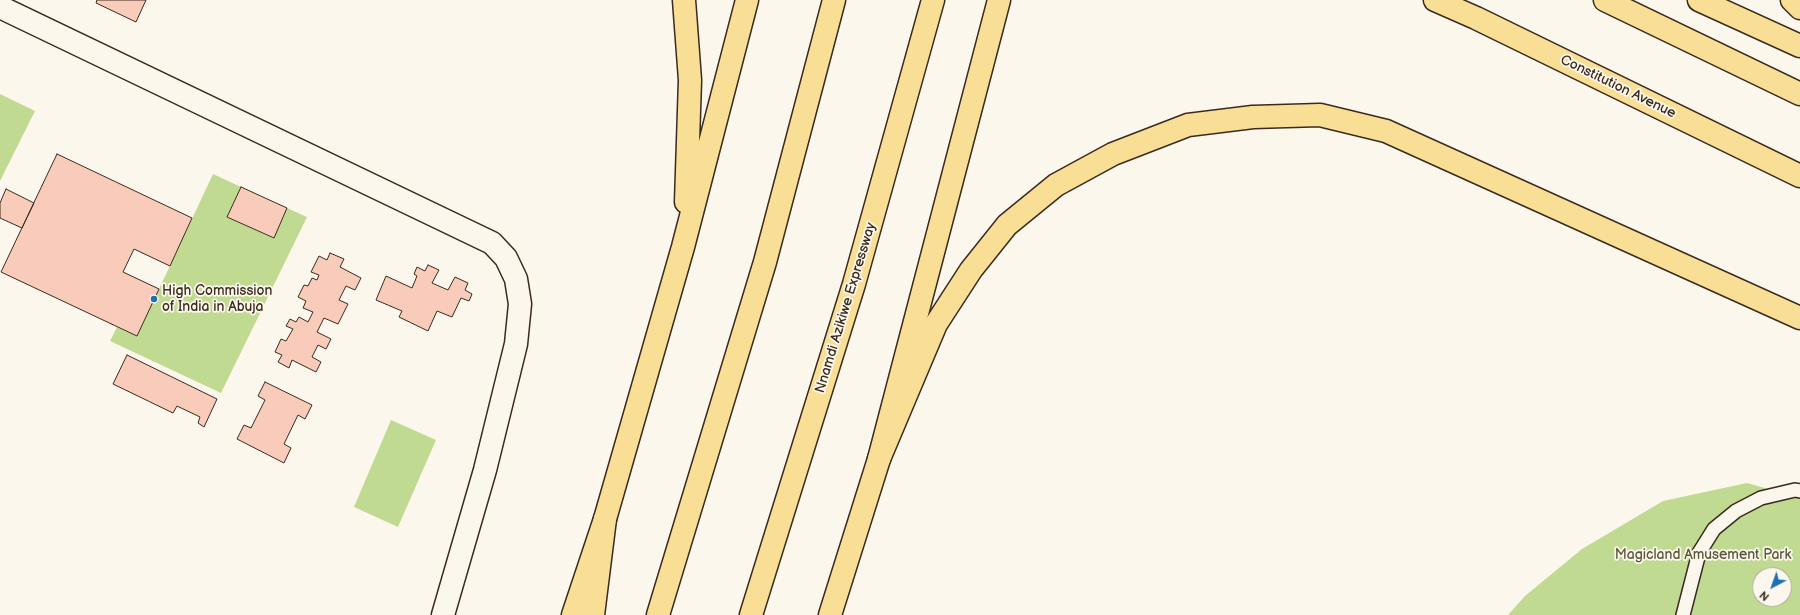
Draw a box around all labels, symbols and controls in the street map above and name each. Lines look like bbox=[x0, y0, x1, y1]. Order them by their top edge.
street label: Constitution Avenue bbox=[1557, 52, 1679, 122]
street label: Nnamdi Azikiwe Expressway bbox=[812, 221, 880, 395]
place label: High Commission of India in Abuja bbox=[162, 283, 272, 316]
marker: High Commission of India in Abuja bbox=[149, 294, 159, 304]
park label: Magicland Amusement Park bbox=[1615, 547, 1791, 563]
north arrow bbox=[1752, 567, 1792, 607]
text: N bbox=[1757, 588, 1772, 603]

